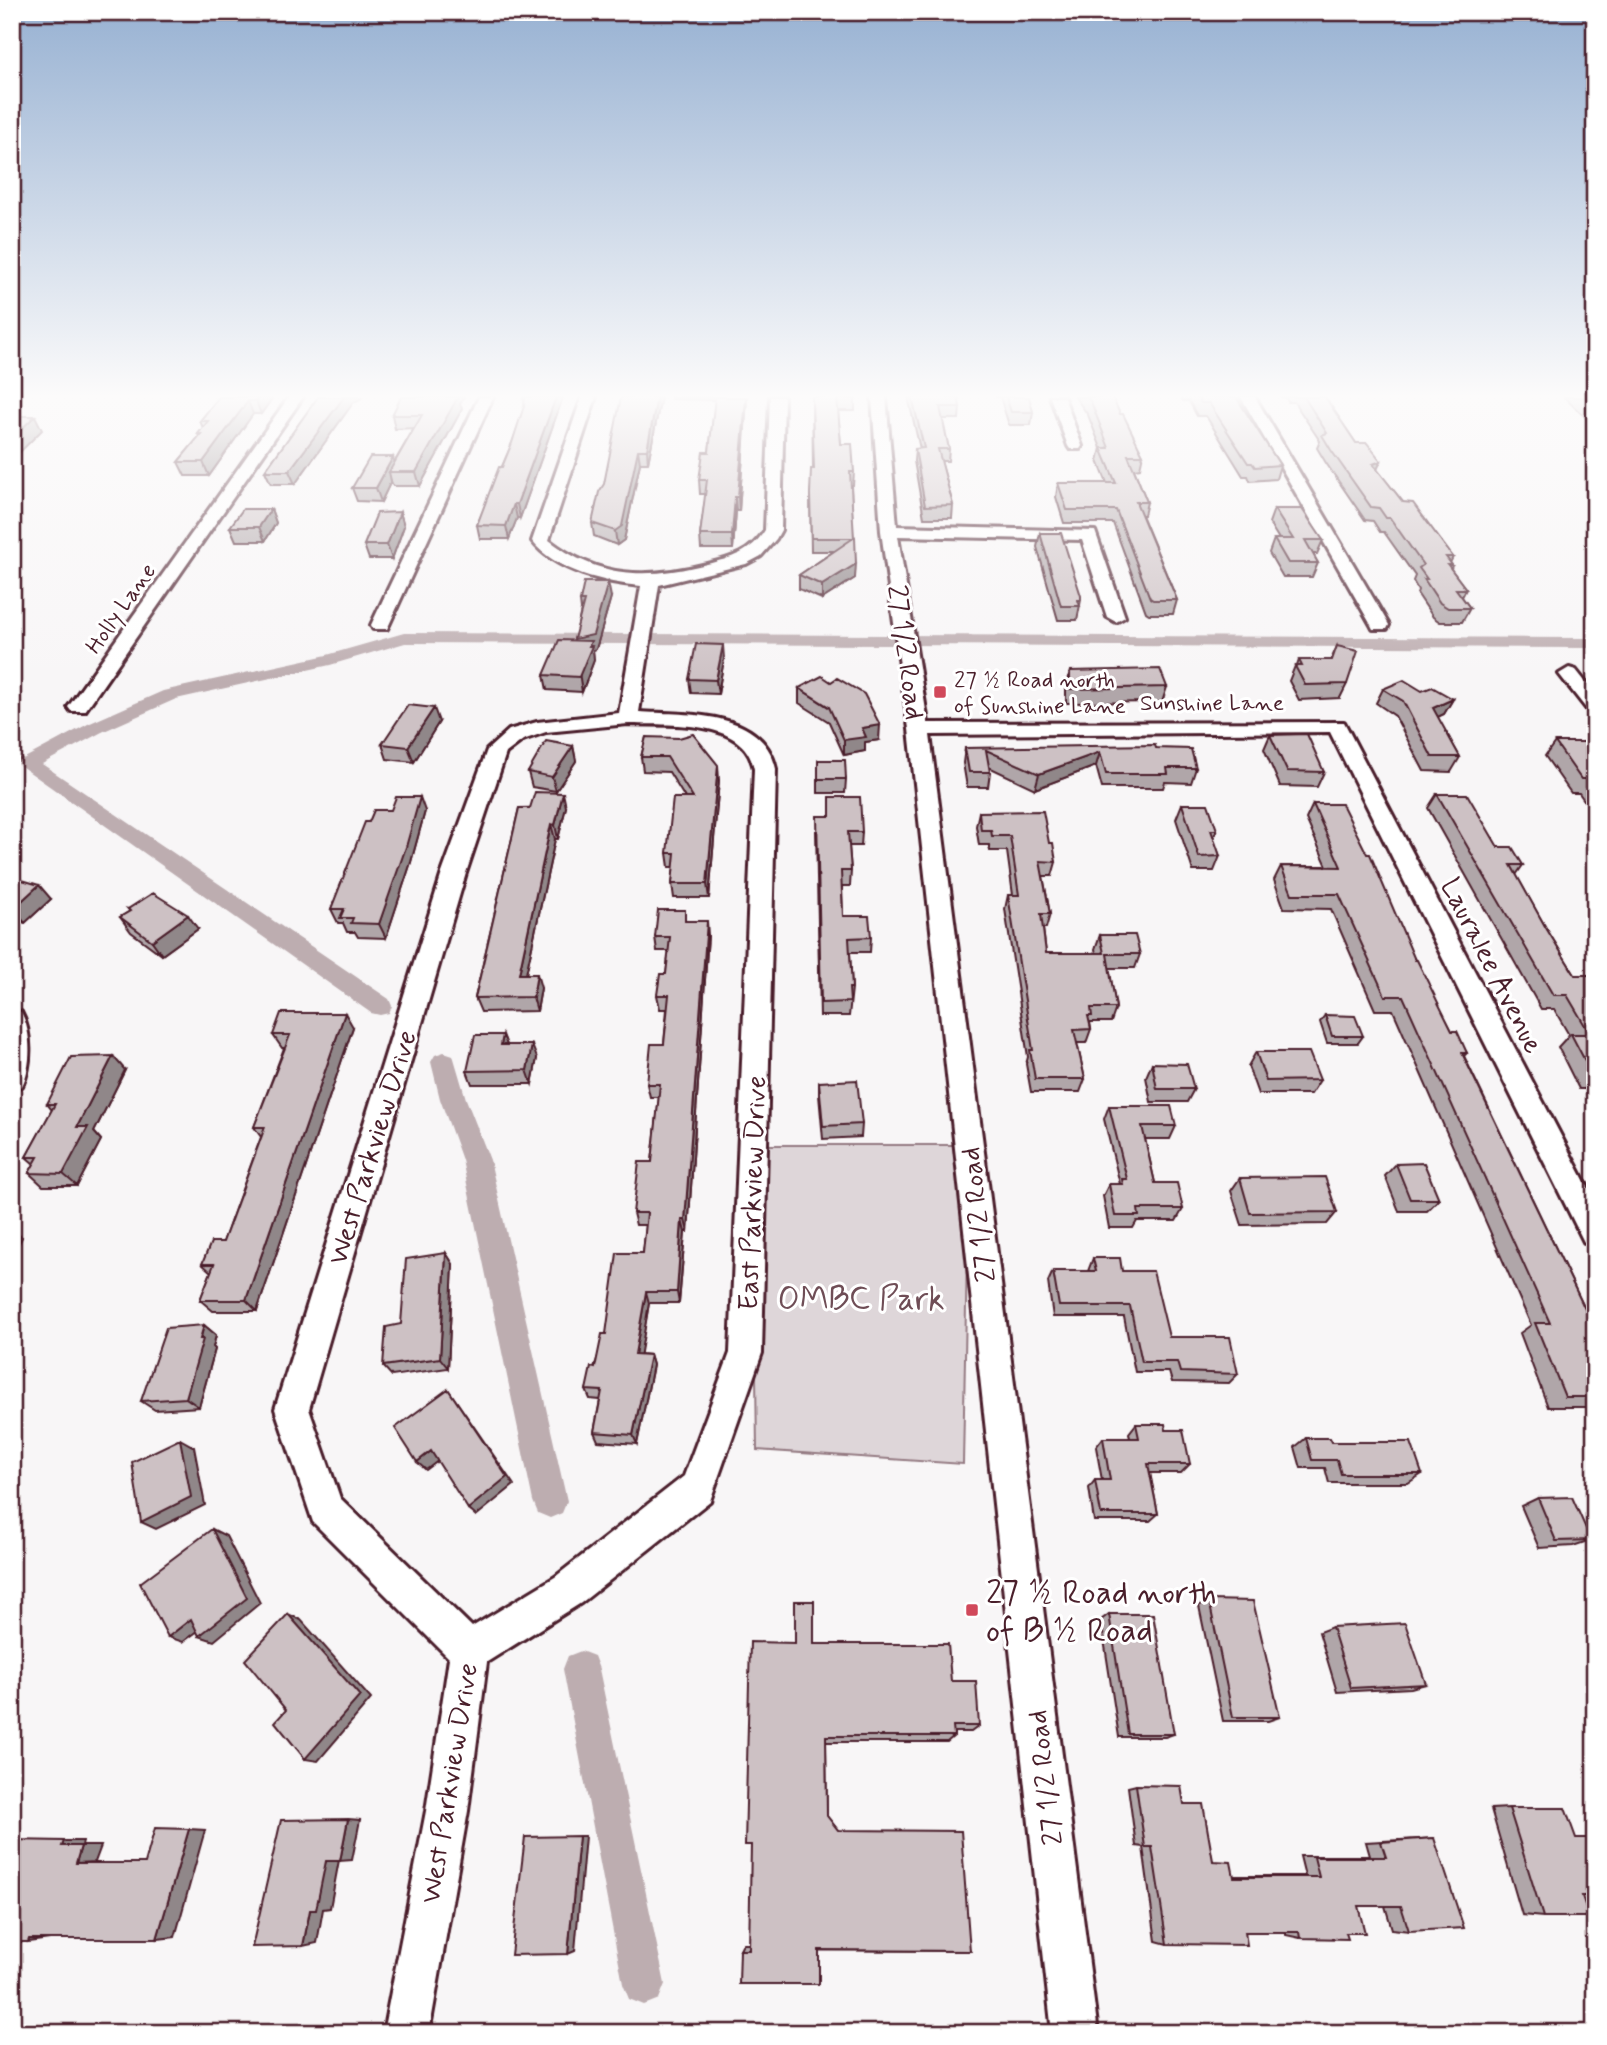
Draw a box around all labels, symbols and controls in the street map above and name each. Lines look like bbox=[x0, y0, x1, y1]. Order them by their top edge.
street label: Holly Lane bbox=[79, 558, 164, 660]
street label: 27 1/2 Road bbox=[877, 583, 932, 722]
place label: 27 ½ Road north of Sunshine Lane bbox=[954, 666, 1126, 722]
marker: 27 ½ Road north of Sunshine Lane bbox=[932, 684, 948, 700]
street label: Sunshine Lane bbox=[1140, 689, 1284, 719]
street label: Lauralee Avenue bbox=[1431, 872, 1551, 1060]
street label: West Parkview Drive bbox=[320, 1026, 427, 1269]
street label: East Parkview Drive bbox=[731, 1075, 776, 1311]
street label: 27 1/2 Road bbox=[953, 1145, 1006, 1284]
park label: OMBC Park bbox=[777, 1278, 945, 1322]
place label: 27 ½ Road north of B ½ Road bbox=[986, 1572, 1217, 1654]
marker: 27 ½ Road north of B ½ Road bbox=[964, 1602, 980, 1618]
street label: West Parkview Drive bbox=[413, 1660, 488, 1906]
street label: 27 1/2 Road bbox=[1020, 1708, 1073, 1847]

